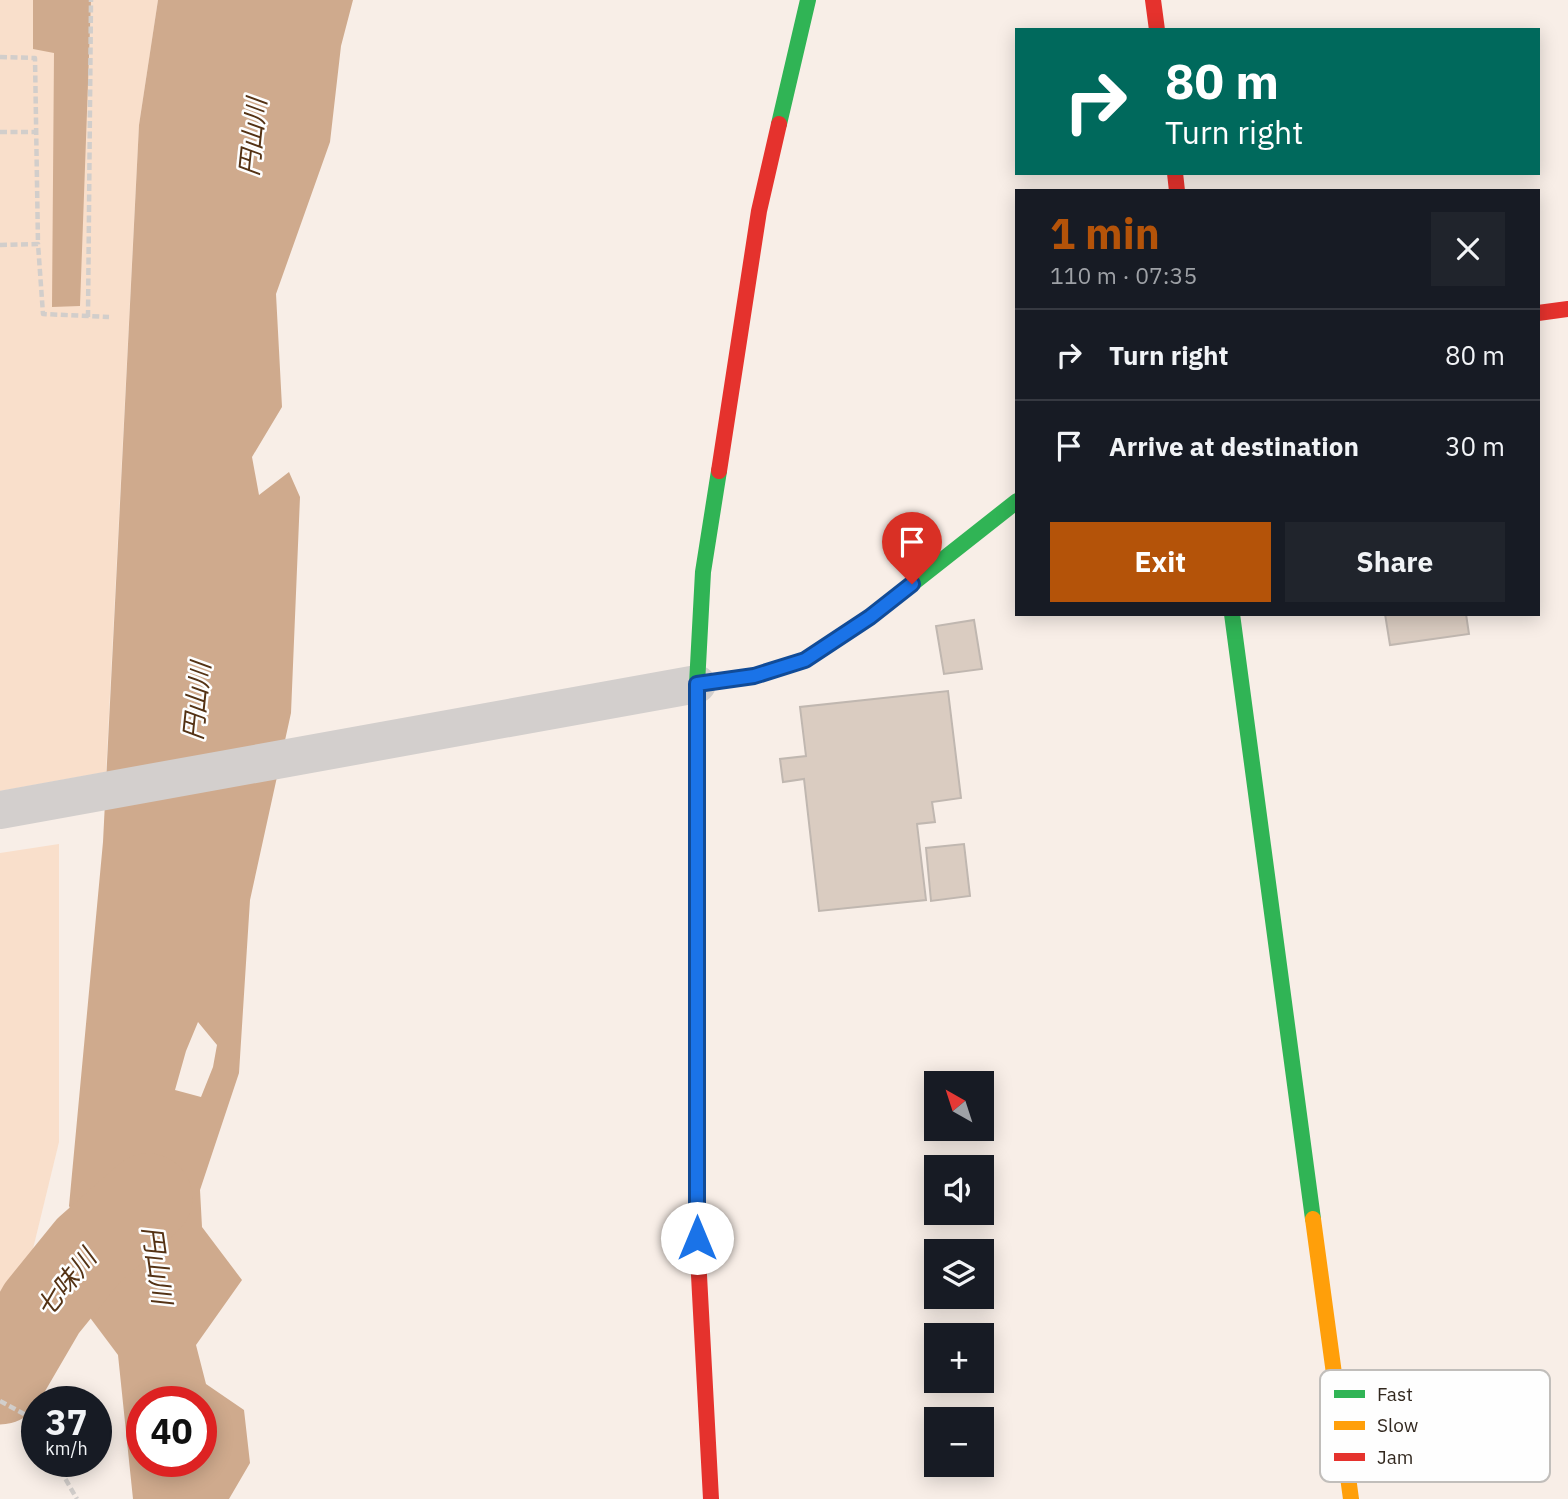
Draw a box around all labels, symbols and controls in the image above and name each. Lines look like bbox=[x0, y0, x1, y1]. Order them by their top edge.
text: 80 m bbox=[1165, 49, 1279, 112]
icon: right bbox=[1050, 56, 1141, 147]
water label: 円山川 bbox=[231, 93, 273, 177]
text: Turn right bbox=[1165, 111, 1303, 153]
text: 1 min bbox=[1050, 206, 1160, 261]
button: close bbox=[1431, 212, 1505, 286]
text: 110 m · 07:35 bbox=[1050, 260, 1197, 290]
icon: right bbox=[1050, 336, 1088, 374]
text: Turn right bbox=[1109, 338, 1228, 372]
text: 80 m bbox=[1445, 338, 1505, 372]
icon: arrive bbox=[1050, 427, 1088, 465]
text: Arrive at destination bbox=[1109, 429, 1359, 463]
text: 30 m bbox=[1445, 429, 1505, 463]
pin bbox=[882, 512, 942, 584]
button: Exit bbox=[1050, 522, 1271, 602]
button: Share bbox=[1285, 522, 1505, 602]
icon: arrive bbox=[893, 523, 931, 561]
water label: 円山川 bbox=[175, 657, 217, 741]
north arrow bbox=[924, 1071, 994, 1141]
map controls bbox=[924, 1071, 994, 1477]
button: sound bbox=[924, 1155, 994, 1225]
position arrow bbox=[660, 1201, 734, 1275]
water label: 円山川 bbox=[136, 1224, 181, 1309]
water label: 七味川 bbox=[27, 1239, 105, 1323]
button: layers bbox=[924, 1239, 994, 1309]
button: + bbox=[924, 1323, 994, 1393]
legend bbox=[1320, 1370, 1550, 1482]
text: Fast bbox=[1377, 1382, 1413, 1406]
speed limit sign: 40 bbox=[126, 1386, 217, 1477]
text: 37 bbox=[45, 1399, 88, 1445]
button: − bbox=[924, 1407, 994, 1477]
text: Slow bbox=[1377, 1413, 1418, 1437]
text: km/h bbox=[45, 1437, 88, 1460]
text: Jam bbox=[1377, 1445, 1413, 1469]

